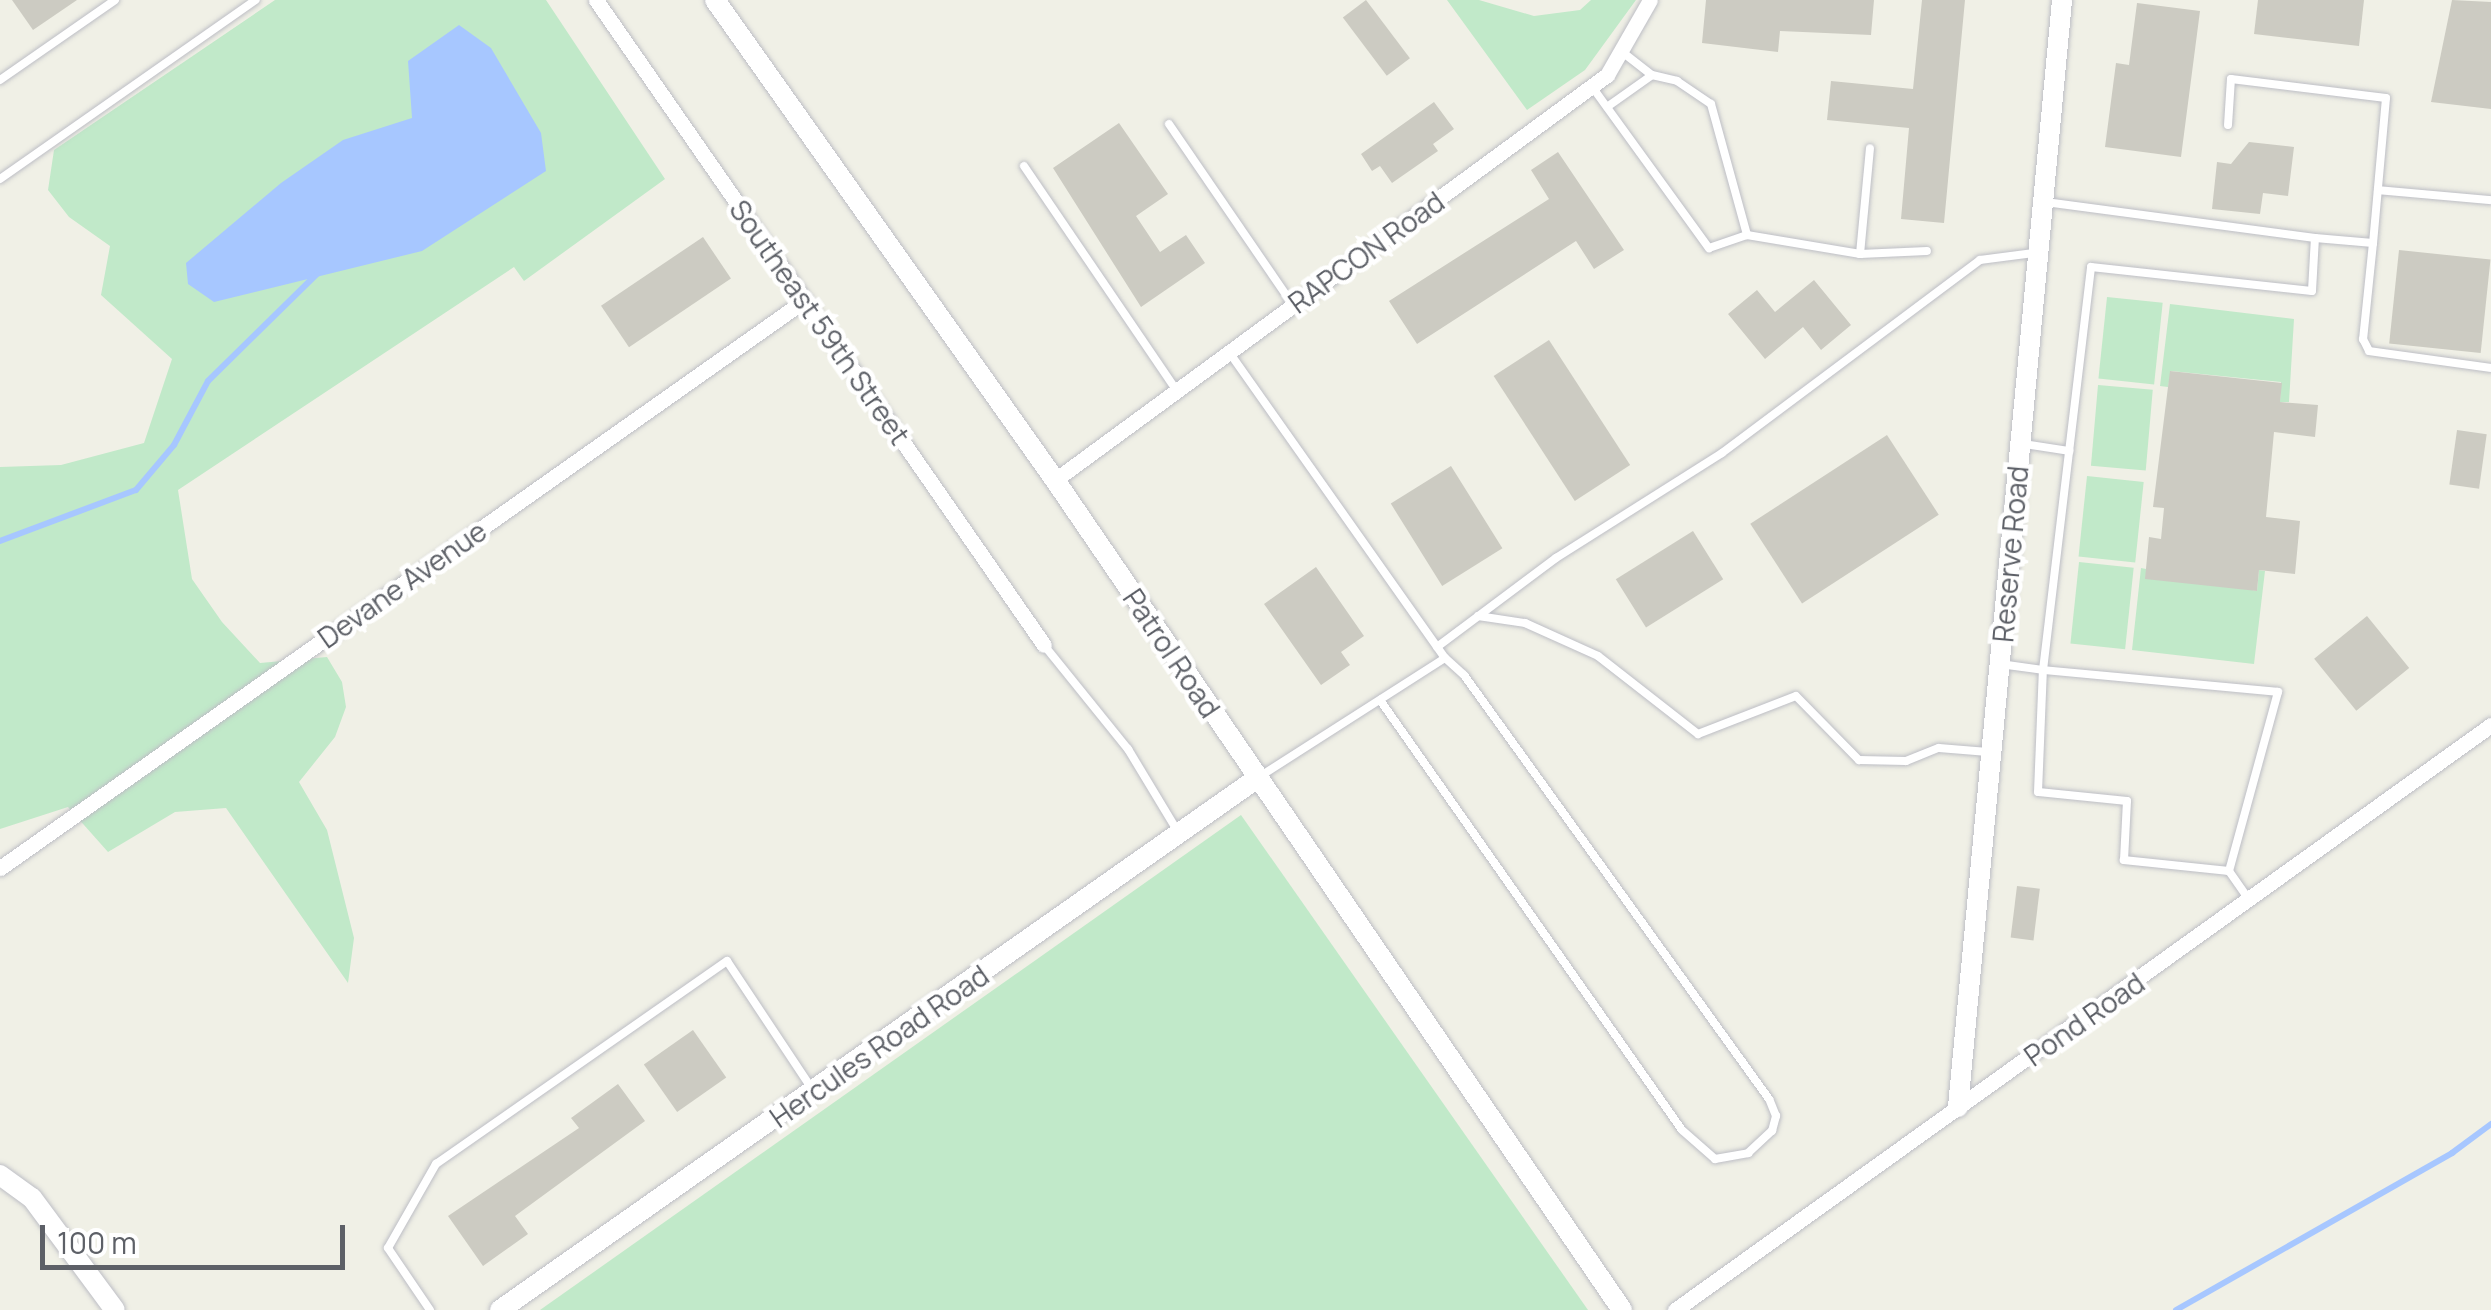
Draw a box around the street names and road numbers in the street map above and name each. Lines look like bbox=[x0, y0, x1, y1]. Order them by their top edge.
street label: RAPCON Road bbox=[1282, 184, 1450, 320]
street label: Southeast 59th Street bbox=[723, 193, 917, 451]
street label: Reserve Road bbox=[1986, 464, 2034, 644]
street label: Devane Avenue bbox=[311, 513, 493, 655]
street label: Patrol Road bbox=[1117, 582, 1227, 724]
street label: Hercules Road Road bbox=[763, 958, 995, 1134]
street label: Pond Road bbox=[2018, 966, 2150, 1072]

